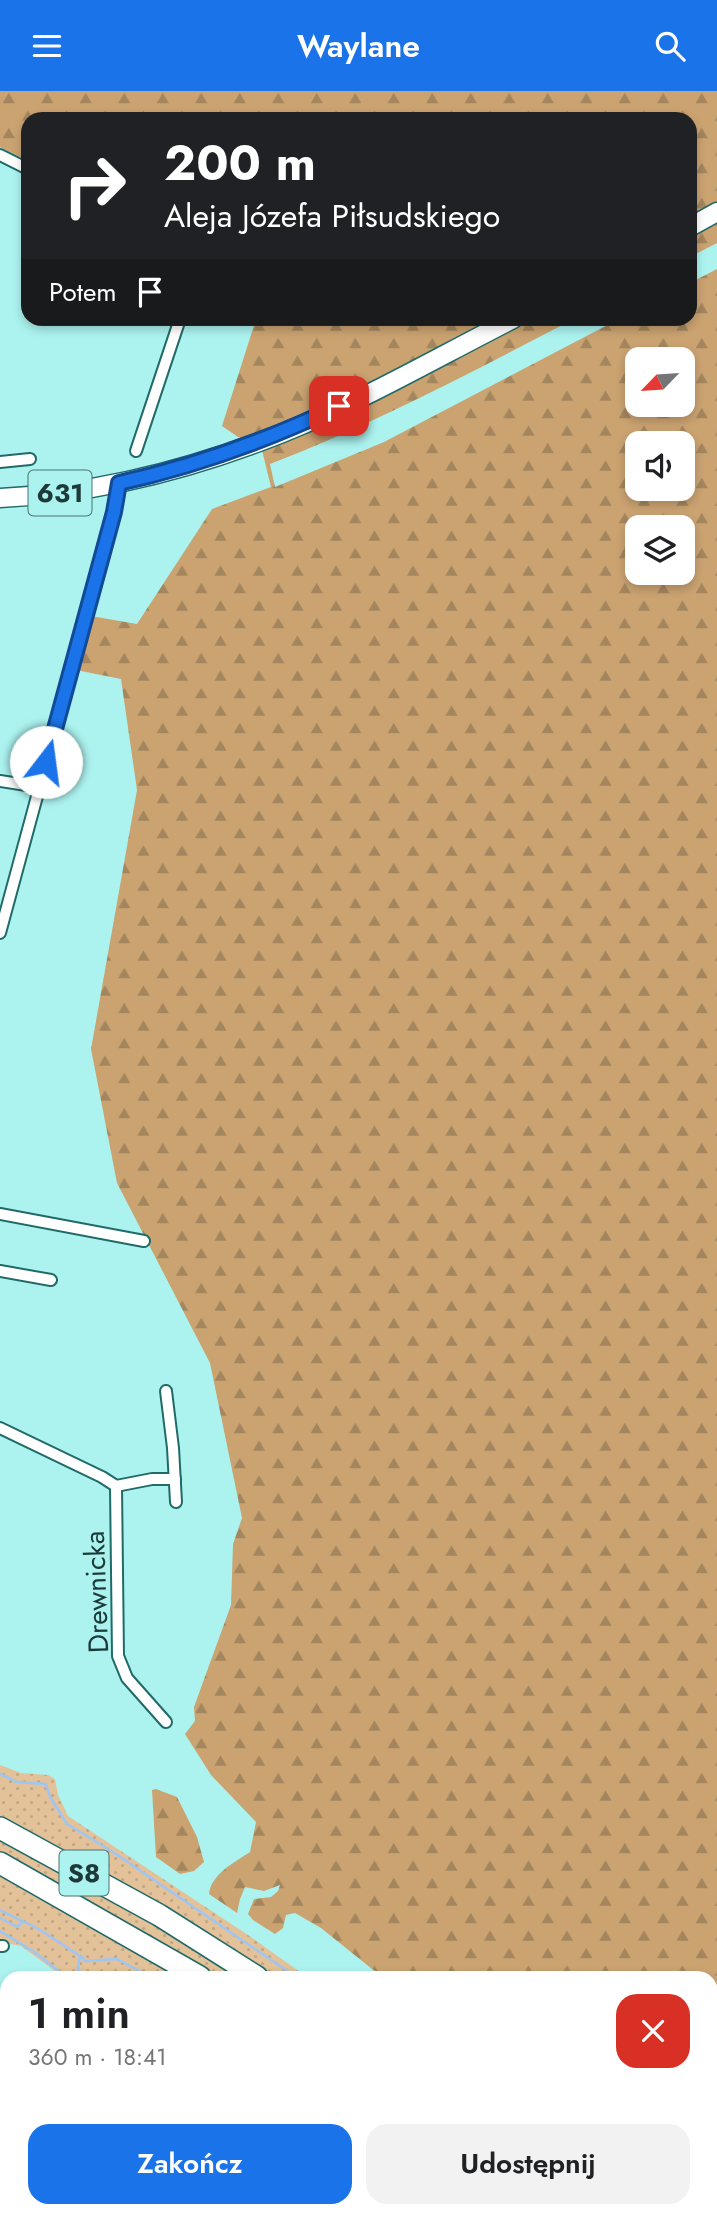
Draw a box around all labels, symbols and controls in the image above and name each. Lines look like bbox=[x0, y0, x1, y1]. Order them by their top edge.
text: Waylane bbox=[297, 23, 420, 69]
icon: menu bbox=[28, 27, 66, 65]
icon: search bbox=[651, 27, 689, 65]
text: 200 m bbox=[164, 128, 316, 198]
icon: right bbox=[49, 140, 140, 231]
text: Aleja Józefa Piłsudskiego bbox=[164, 193, 500, 239]
text: Potem bbox=[49, 273, 117, 311]
icon: arrive bbox=[131, 273, 169, 311]
north arrow bbox=[625, 347, 695, 417]
map controls bbox=[625, 347, 695, 585]
pin bbox=[309, 376, 369, 436]
icon: arrive bbox=[320, 387, 358, 425]
button: sound bbox=[625, 431, 695, 501]
road number: 631 bbox=[28, 471, 92, 515]
button: layers bbox=[625, 515, 695, 585]
position arrow bbox=[9, 725, 83, 799]
street label: Drewnicka bbox=[74, 1530, 119, 1654]
road number: S8 bbox=[60, 1851, 108, 1895]
text: 1 min bbox=[28, 1983, 130, 2044]
button: close bbox=[616, 1994, 690, 2068]
text: 360 m · 18:41 bbox=[28, 2040, 167, 2074]
button: Zakończ bbox=[28, 2124, 352, 2204]
button: Udostępnij bbox=[366, 2124, 690, 2204]

